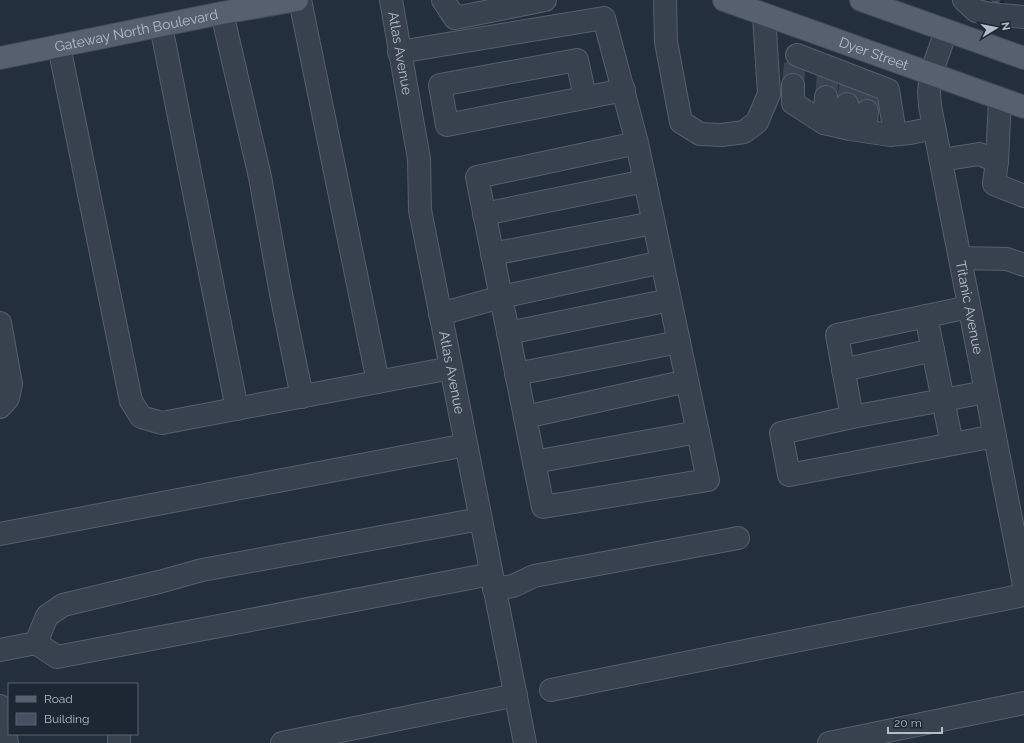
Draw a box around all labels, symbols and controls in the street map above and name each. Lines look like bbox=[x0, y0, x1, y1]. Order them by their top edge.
street label: Gateway North Boulevard bbox=[53, 6, 219, 55]
north arrow bbox=[976, 8, 1016, 48]
street label: Atlas Avenue bbox=[385, 10, 416, 96]
text: N bbox=[998, 21, 1012, 32]
street label: Dyer Street bbox=[837, 34, 911, 73]
street label: Titanic Avenue bbox=[953, 259, 987, 356]
street label: Atlas Avenue bbox=[436, 329, 468, 415]
legend bbox=[8, 683, 138, 735]
text: Road bbox=[44, 692, 73, 706]
scale bar bbox=[888, 709, 942, 735]
text: Building bbox=[44, 712, 90, 726]
text: 20 m bbox=[894, 716, 922, 730]

